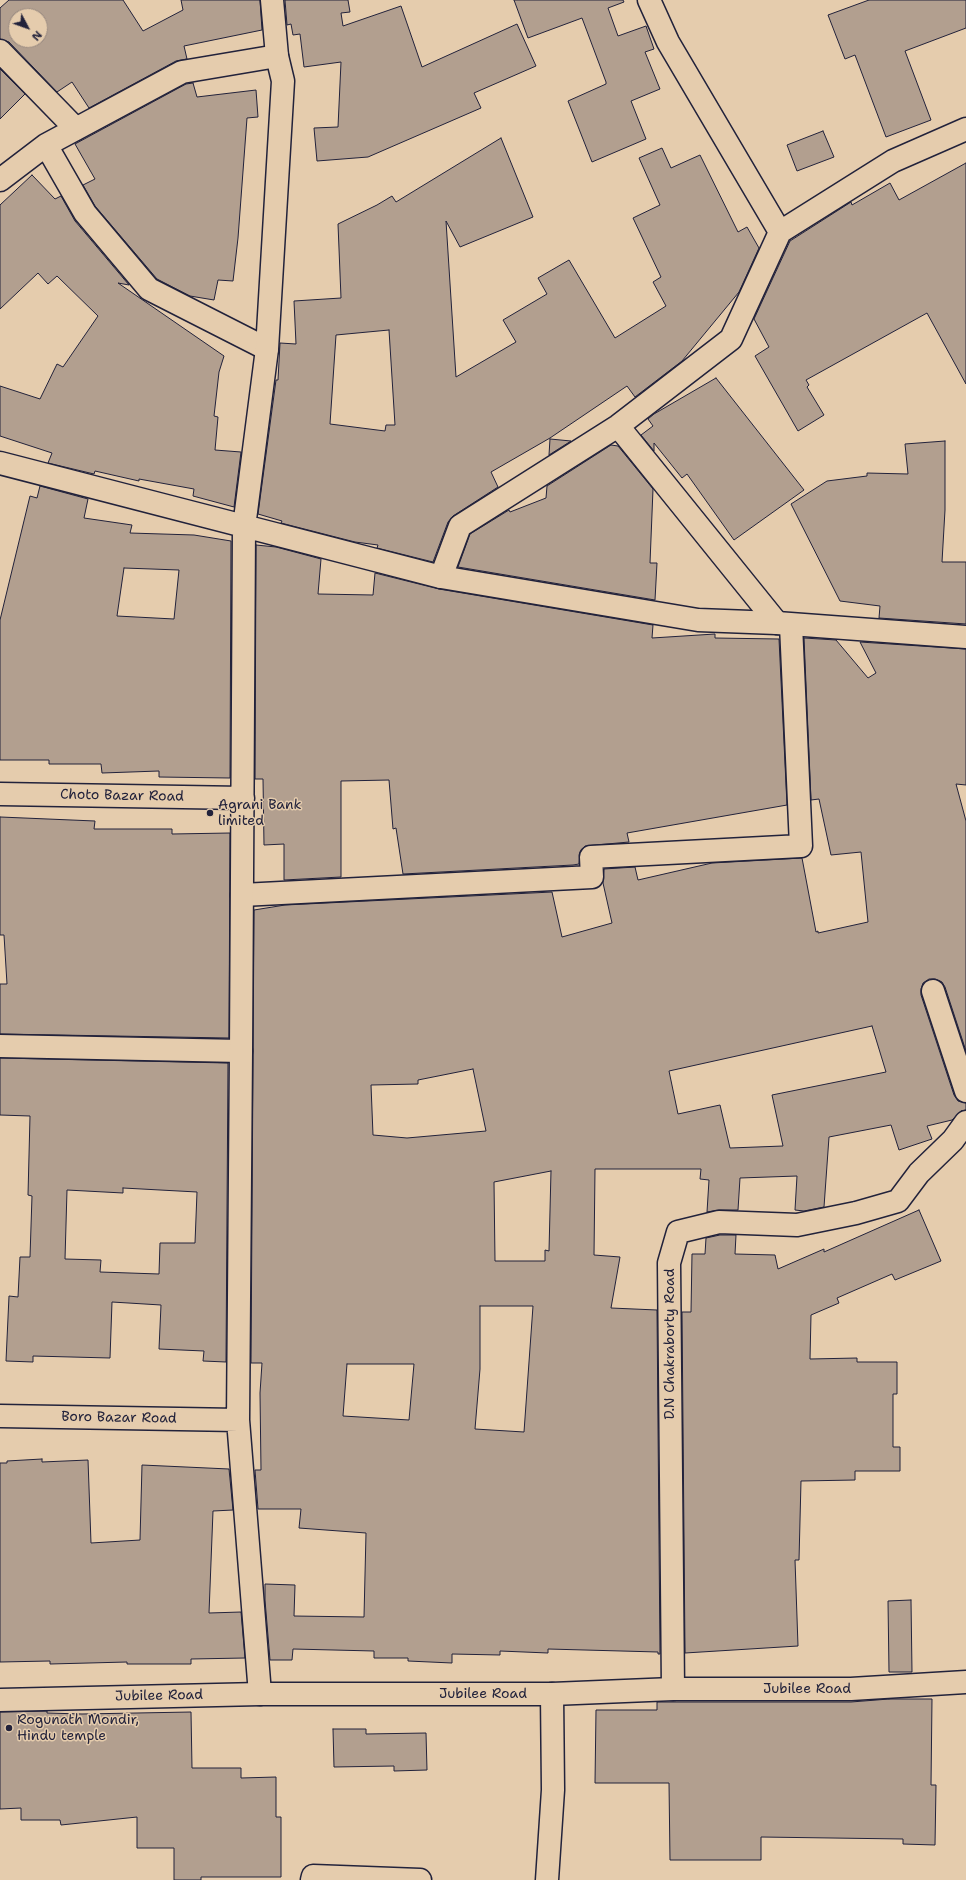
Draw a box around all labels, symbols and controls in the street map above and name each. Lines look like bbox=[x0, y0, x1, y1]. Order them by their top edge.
north arrow bbox=[8, 8, 48, 48]
text: N bbox=[28, 27, 45, 44]
street label: Choto Bazar Road bbox=[60, 787, 184, 805]
place label: Agrani Bank limited bbox=[218, 797, 302, 830]
marker: Agrani Bank limited bbox=[205, 808, 215, 818]
street label: D.N Chakraborty Road bbox=[662, 1268, 678, 1420]
street label: Boro Bazar Road bbox=[61, 1409, 177, 1427]
street label: Jubilee Road bbox=[763, 1681, 851, 1697]
street label: Jubilee Road bbox=[439, 1686, 527, 1702]
street label: Jubilee Road bbox=[115, 1687, 203, 1705]
place label: Rogunath Mondir, Hindu temple bbox=[17, 1712, 139, 1744]
marker: Rogunath Mondir, Hindu temple bbox=[4, 1723, 14, 1733]

